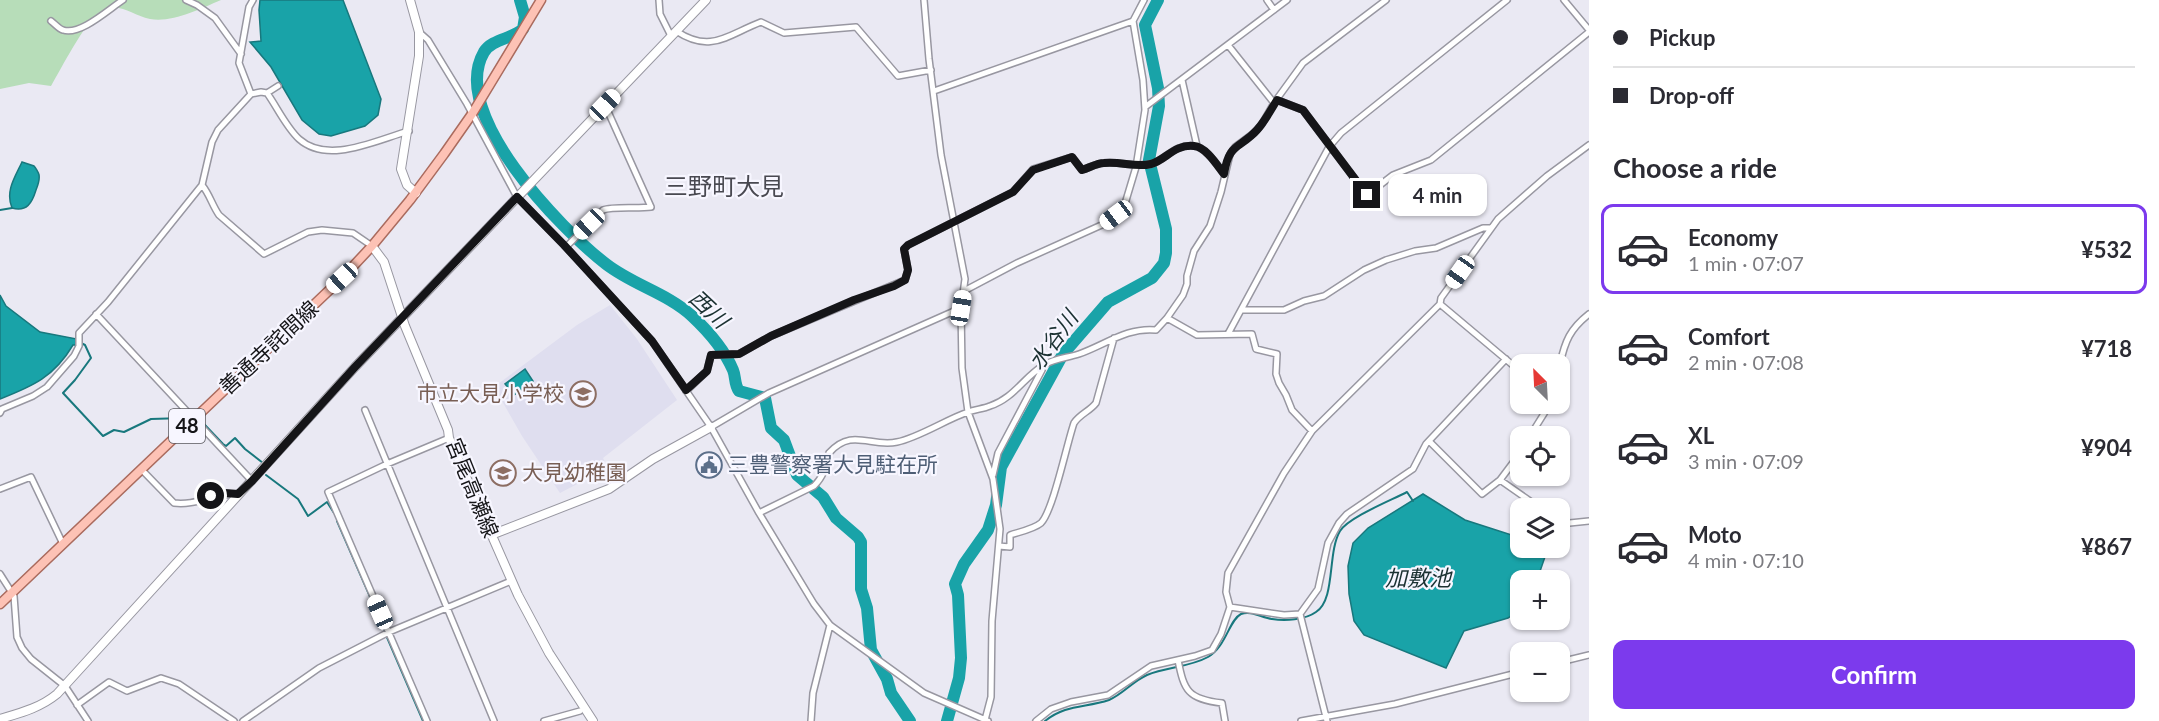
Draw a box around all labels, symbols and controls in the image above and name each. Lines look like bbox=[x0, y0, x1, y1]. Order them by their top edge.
text: Pickup bbox=[1649, 24, 1715, 51]
text: Drop-off bbox=[1649, 82, 1734, 109]
car bbox=[586, 86, 624, 124]
text: Choose a ride bbox=[1613, 151, 1777, 184]
district label: 三野町大見 bbox=[664, 171, 784, 200]
callout: 4 min bbox=[1388, 174, 1487, 216]
route end bbox=[1353, 181, 1380, 208]
text: 4 min bbox=[1413, 183, 1462, 207]
car bbox=[1096, 197, 1136, 233]
car bbox=[570, 205, 608, 243]
icon: car bbox=[1616, 222, 1670, 276]
text: Economy bbox=[1688, 224, 1778, 251]
text: ¥532 bbox=[2081, 236, 2132, 263]
text: 1 min · 07:07 bbox=[1688, 251, 1804, 275]
car bbox=[1442, 252, 1478, 292]
car bbox=[323, 259, 361, 297]
water label: 西川 bbox=[684, 284, 736, 335]
car bbox=[949, 289, 973, 327]
street label: 善通寺詫間線 bbox=[213, 295, 323, 399]
water label: 水谷川 bbox=[1022, 303, 1084, 374]
icon: car bbox=[1616, 321, 1670, 375]
text: Comfort bbox=[1688, 323, 1770, 350]
text: ¥718 bbox=[2081, 335, 2132, 362]
text: 2 min · 07:08 bbox=[1688, 350, 1804, 374]
north arrow bbox=[1510, 354, 1570, 414]
map controls bbox=[1510, 354, 1570, 702]
school or university icon: 市立大見小学校 bbox=[568, 379, 598, 409]
place label: 市立大見小学校 bbox=[417, 380, 564, 405]
road number: 48 bbox=[169, 409, 205, 443]
icon: car bbox=[1616, 420, 1670, 474]
text: XL bbox=[1688, 422, 1714, 449]
button: locate bbox=[1510, 426, 1570, 486]
street label: 宮尾高瀬線 bbox=[442, 434, 505, 541]
text: ¥904 bbox=[2081, 434, 2132, 461]
text: 3 min · 07:09 bbox=[1688, 449, 1804, 473]
public building icon: 三豊警察署大見駐在所 bbox=[694, 450, 724, 480]
place label: 三豊警察署大見駐在所 bbox=[728, 451, 938, 476]
school or university icon: 大見幼稚園 bbox=[488, 458, 518, 488]
place label: 大見幼稚園 bbox=[522, 459, 627, 484]
route start bbox=[197, 482, 224, 509]
button: layers bbox=[1510, 498, 1570, 558]
icon: car bbox=[1616, 519, 1670, 573]
text: Moto bbox=[1688, 521, 1742, 548]
text: ¥867 bbox=[2081, 533, 2132, 560]
text: 4 min · 07:10 bbox=[1688, 548, 1804, 572]
water label: 加敷池 bbox=[1385, 564, 1453, 591]
button: + bbox=[1510, 570, 1570, 630]
car bbox=[364, 592, 396, 632]
button: Confirm bbox=[1613, 640, 2135, 709]
button: − bbox=[1510, 642, 1570, 702]

